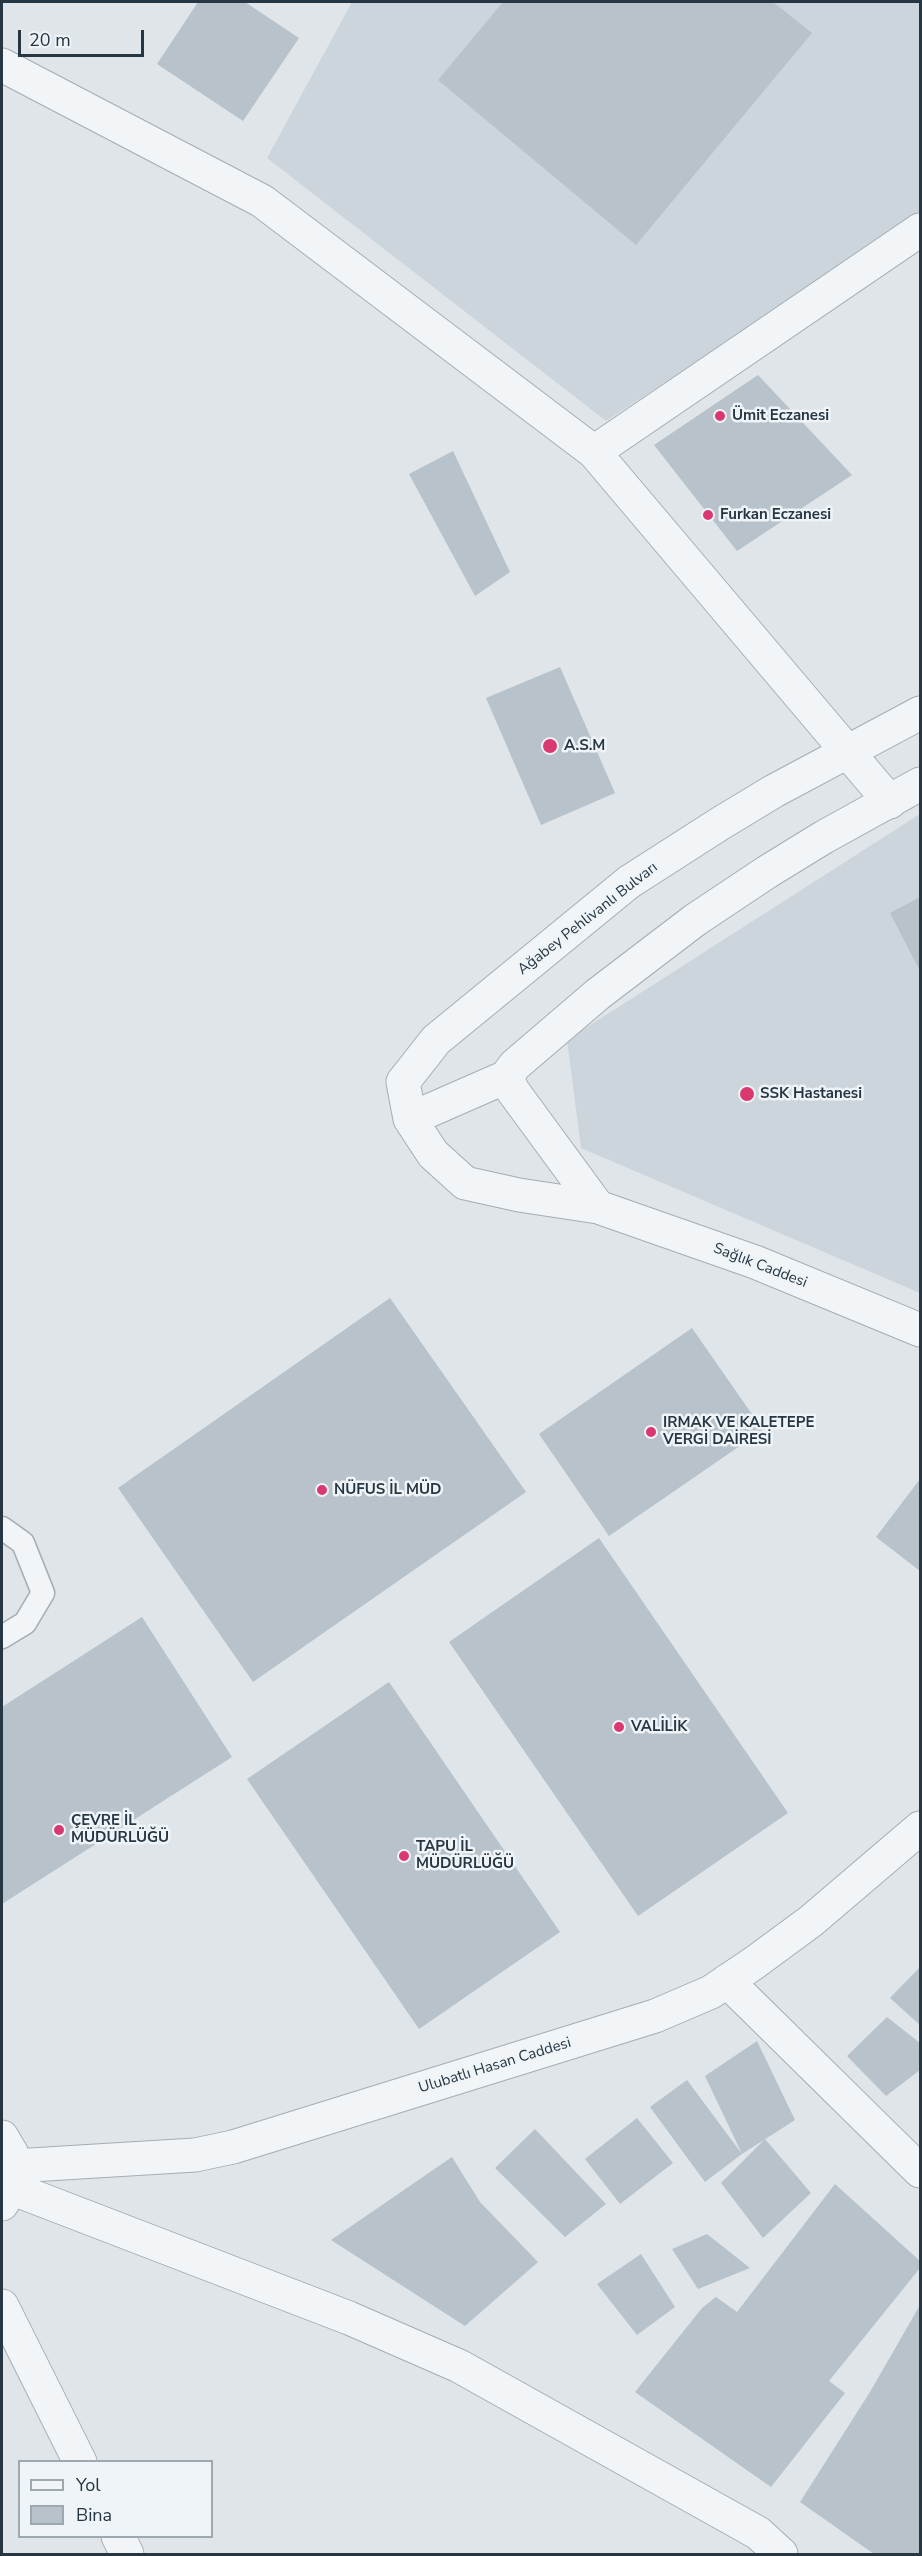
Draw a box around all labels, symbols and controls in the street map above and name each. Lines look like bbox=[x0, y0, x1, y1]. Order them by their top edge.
scale bar bbox=[21, 18, 147, 56]
text: 20 m bbox=[29, 28, 71, 52]
place label: Ümit Eczanesi bbox=[732, 407, 829, 425]
marker: Ümit Eczanesi bbox=[713, 409, 727, 423]
place label: Furkan Eczanesi bbox=[720, 506, 831, 524]
marker: Furkan Eczanesi bbox=[701, 508, 715, 522]
marker: A.S.M bbox=[541, 737, 559, 755]
place label: A.S.M bbox=[564, 737, 605, 755]
street label: Ağabey Pehlivanlı Bulvarı bbox=[515, 859, 661, 979]
marker: SSK Hastanesi bbox=[738, 1085, 756, 1103]
place label: SSK Hastanesi bbox=[760, 1085, 862, 1103]
street label: Sağlık Caddesi bbox=[710, 1240, 810, 1292]
place label: IRMAK VE KALETEPE VERGİ DAİRESİ bbox=[663, 1414, 814, 1449]
marker: IRMAK VE KALETEPE VERGİ DAİRESİ bbox=[644, 1425, 658, 1439]
place label: NÜFUS İL MÜD bbox=[334, 1481, 442, 1499]
marker: NÜFUS İL MÜD bbox=[315, 1483, 329, 1497]
place label: VALİLİK bbox=[631, 1718, 687, 1736]
marker: VALİLİK bbox=[612, 1720, 626, 1734]
place label: ÇEVRE İL MÜDÜRLÜĞÜ bbox=[71, 1812, 169, 1847]
marker: ÇEVRE İL MÜDÜRLÜĞÜ bbox=[52, 1823, 66, 1837]
place label: TAPU İL MÜDÜRLÜĞÜ bbox=[416, 1838, 514, 1873]
marker: TAPU İL MÜDÜRLÜĞÜ bbox=[397, 1849, 411, 1863]
street label: Ulubatlı Hasan Caddesi bbox=[417, 2034, 573, 2098]
legend bbox=[18, 2460, 213, 2538]
text: Yol bbox=[76, 2473, 101, 2497]
text: Bina bbox=[76, 2503, 112, 2527]

